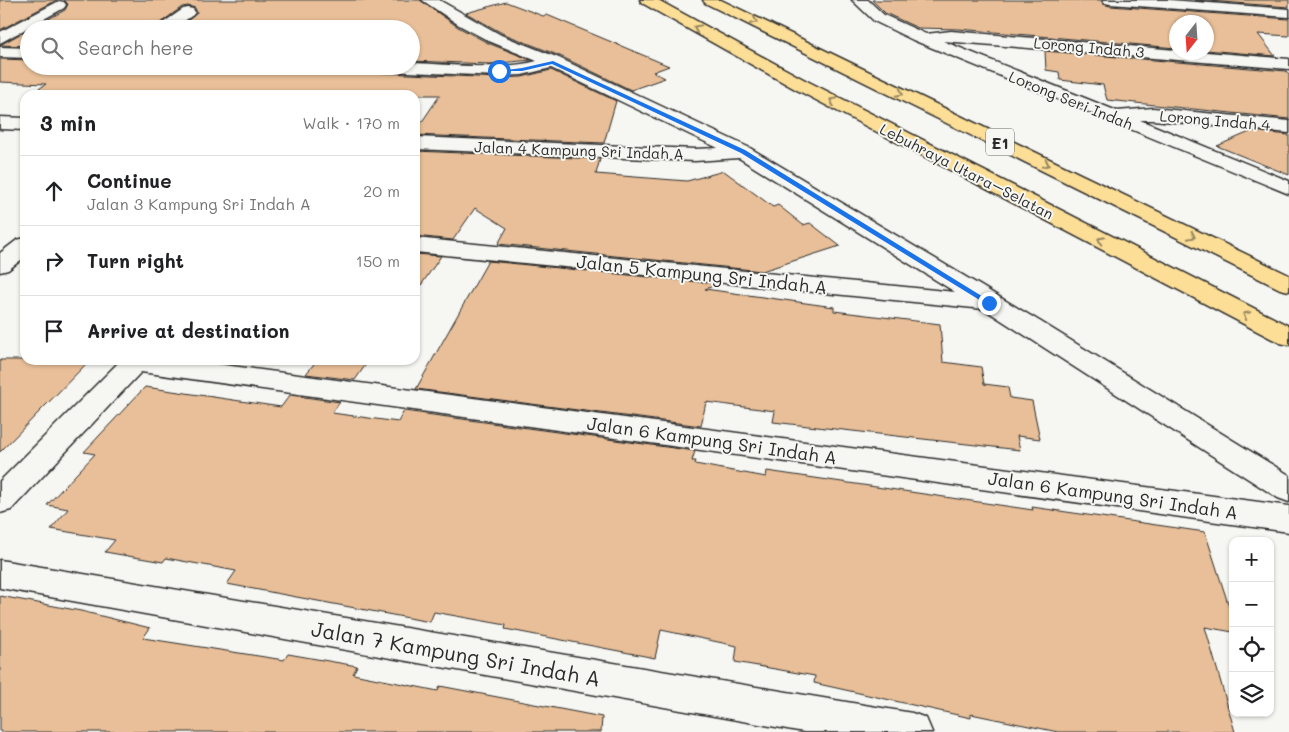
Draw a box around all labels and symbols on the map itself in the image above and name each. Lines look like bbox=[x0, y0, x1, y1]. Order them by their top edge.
one-way arrow bbox=[749, 15, 758, 25]
north arrow bbox=[1169, 15, 1214, 60]
one-way arrow bbox=[693, 24, 702, 34]
street label: Lorong Indah 3 bbox=[1033, 32, 1145, 62]
route start bbox=[488, 60, 511, 83]
street label: Lorong Seri Indah bbox=[1006, 66, 1136, 134]
one-way arrow bbox=[895, 86, 904, 97]
one-way arrow bbox=[829, 97, 838, 107]
street label: Lorong Indah 4 bbox=[1159, 105, 1271, 135]
street label: Lebuhraya Utara–Selatan bbox=[877, 118, 1057, 224]
road number: E1 bbox=[986, 128, 1014, 156]
street label: Jalan 4 Kampung Sri Indah A bbox=[474, 136, 684, 164]
one-way arrow bbox=[1041, 158, 1050, 168]
one-way arrow bbox=[1187, 230, 1196, 240]
one-way arrow bbox=[1098, 236, 1107, 246]
street label: Jalan 5 Kampung Sri Indah A bbox=[576, 249, 828, 299]
route end bbox=[978, 292, 1001, 315]
one-way arrow bbox=[1242, 311, 1251, 321]
street label: Jalan 6 Kampung Sri Indah A bbox=[586, 411, 838, 469]
street label: Jalan 6 Kampung Sri Indah A bbox=[987, 466, 1239, 524]
street label: Jalan 7 Kampung Sri Indah A bbox=[309, 614, 603, 692]

